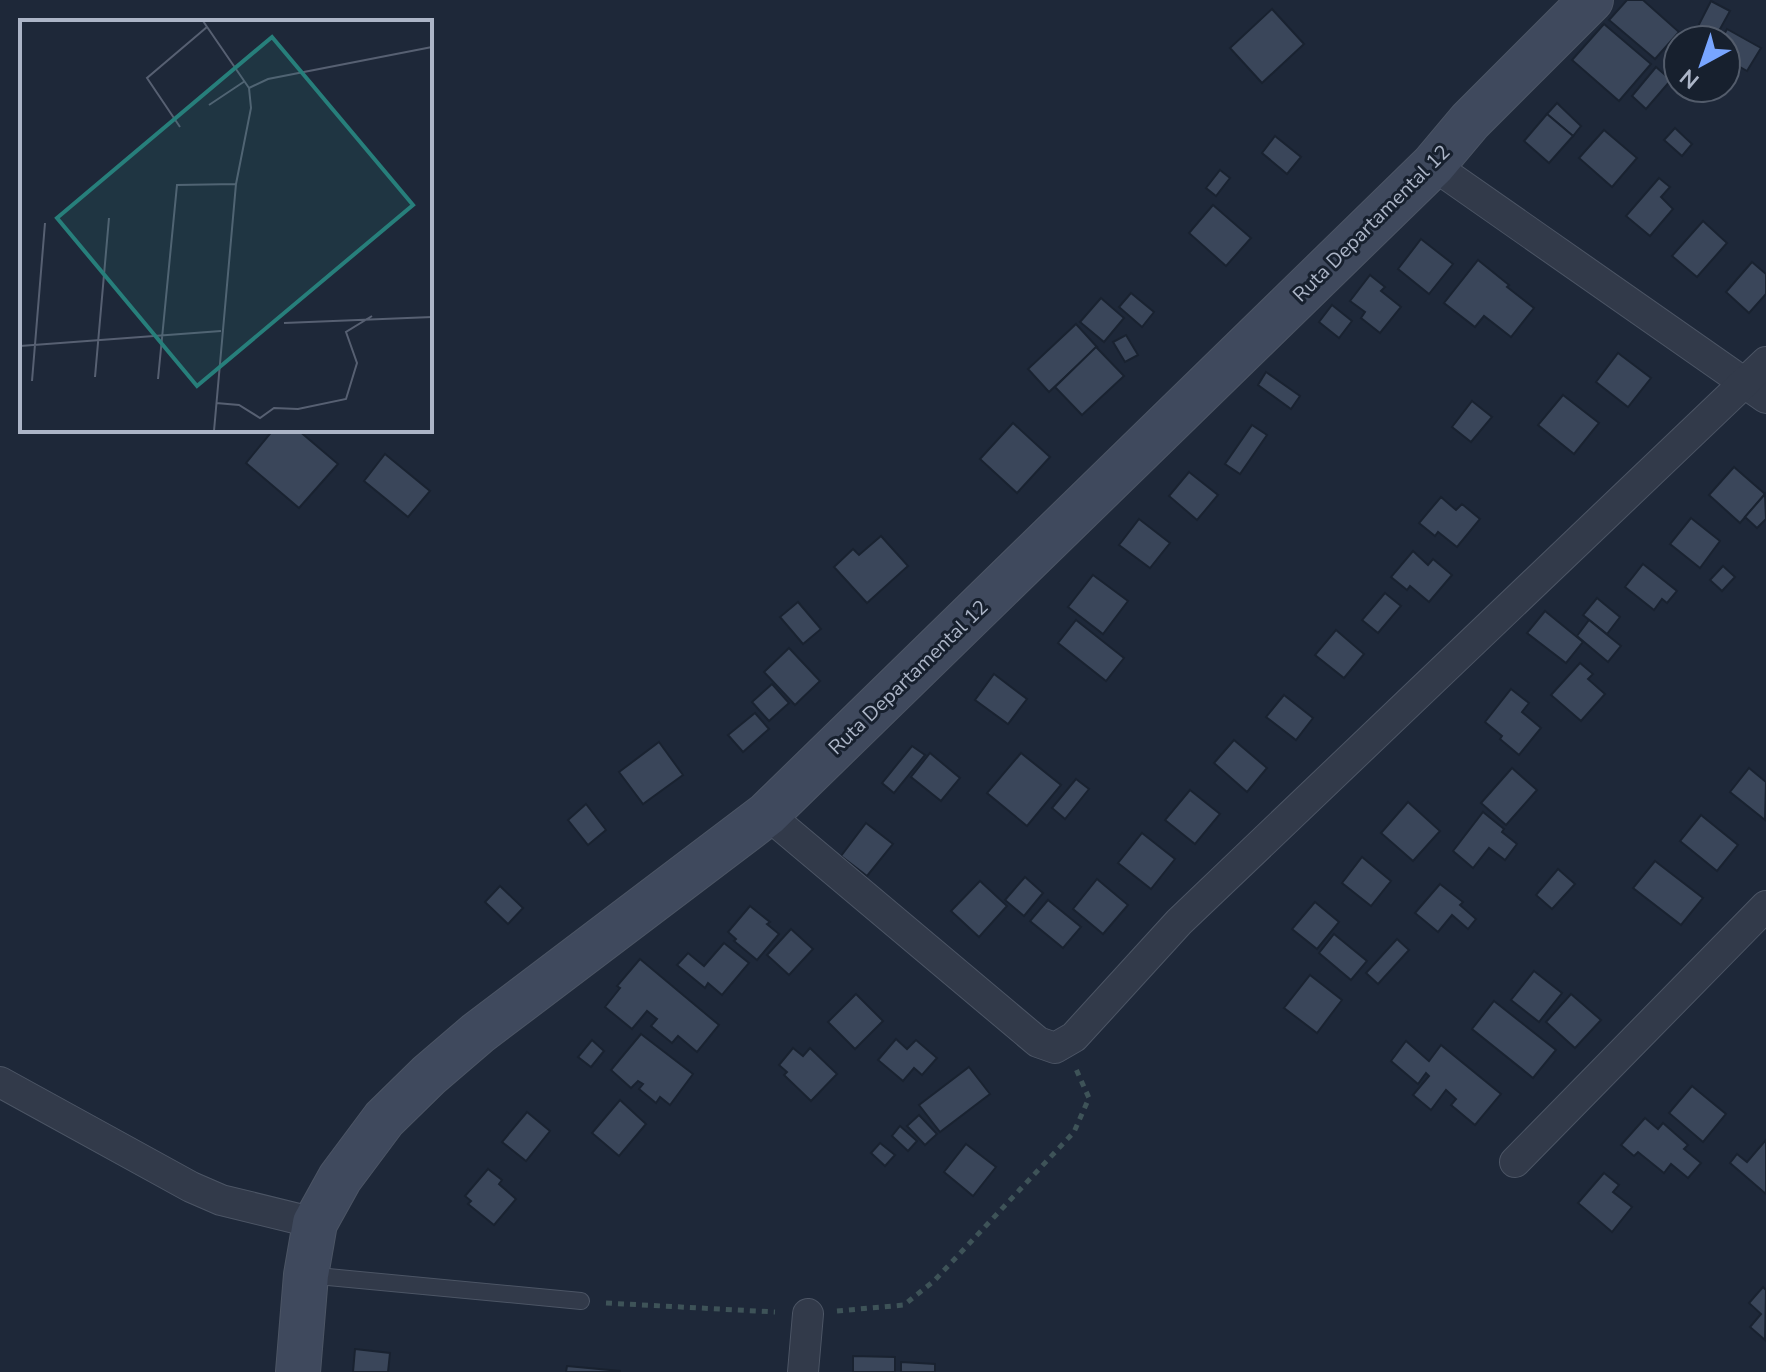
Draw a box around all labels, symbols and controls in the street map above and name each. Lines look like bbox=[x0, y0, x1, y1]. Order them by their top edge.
inset map bbox=[20, 20, 432, 432]
north arrow bbox=[1662, 24, 1742, 104]
text: N bbox=[1674, 62, 1706, 95]
street label: Ruta Departamental 12 bbox=[1287, 139, 1456, 308]
street label: Ruta Departamental 12 bbox=[823, 594, 994, 761]

